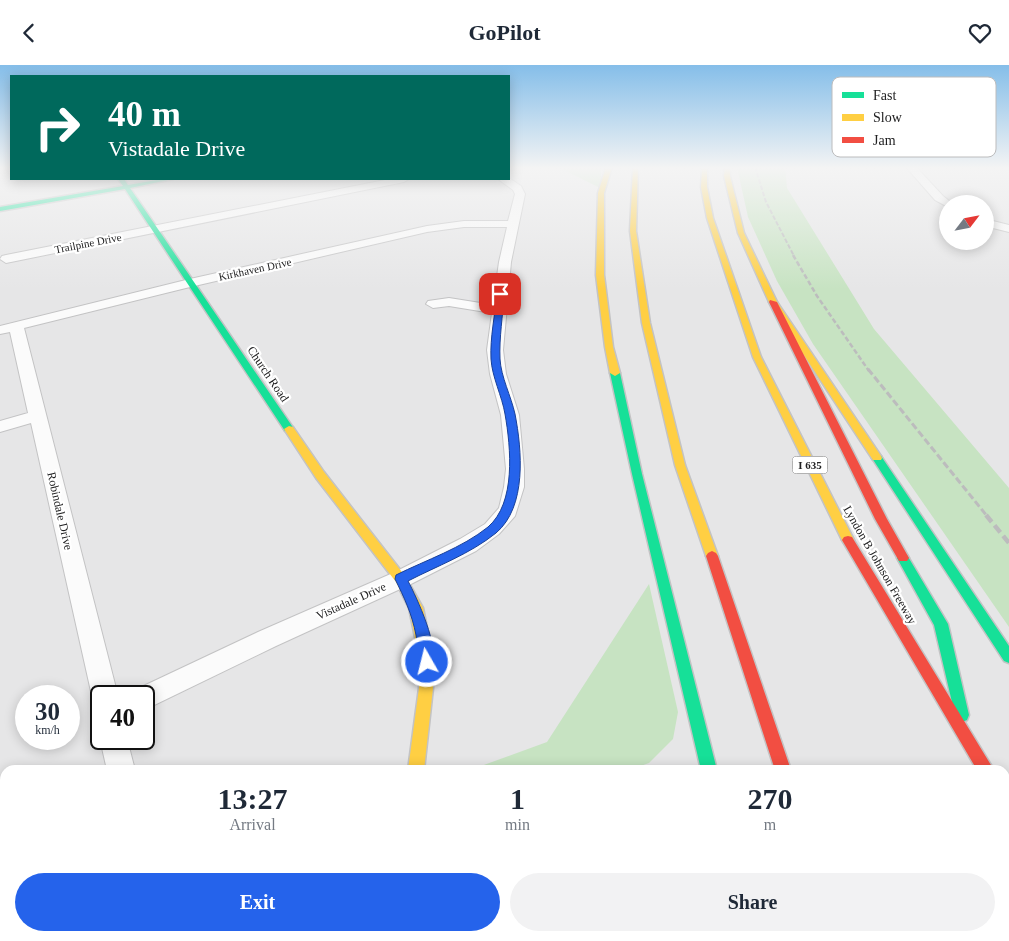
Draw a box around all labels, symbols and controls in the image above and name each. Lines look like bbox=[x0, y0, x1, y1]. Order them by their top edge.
icon: back bbox=[15, 19, 43, 47]
icon: heart bbox=[966, 19, 994, 47]
text: GoPilot bbox=[468, 20, 541, 45]
legend bbox=[832, 77, 996, 157]
text: Fast bbox=[873, 88, 896, 103]
icon: right bbox=[25, 95, 90, 160]
text: 40 m bbox=[108, 95, 181, 134]
text: Slow bbox=[873, 110, 903, 125]
text: Jam bbox=[873, 133, 896, 148]
text: Vistadale Drive bbox=[108, 136, 245, 161]
north arrow bbox=[939, 195, 994, 250]
map controls bbox=[939, 195, 994, 250]
street label: Trailpine Drive bbox=[54, 231, 122, 255]
street label: Kirkhaven Drive bbox=[217, 255, 293, 283]
pin bbox=[479, 273, 521, 315]
icon: arrive bbox=[486, 280, 514, 308]
street label: Church Road bbox=[244, 344, 292, 404]
road number: I 635 bbox=[792, 457, 828, 473]
street label: Robindale Drive bbox=[44, 471, 76, 551]
street label: Lyndon B Johnson Freeway bbox=[840, 503, 920, 627]
street label: Vistadale Drive bbox=[314, 579, 388, 623]
position arrow bbox=[400, 635, 452, 687]
speed limit sign: 40 bbox=[90, 685, 155, 750]
text: 30 bbox=[35, 698, 60, 725]
text: km/h bbox=[35, 723, 60, 737]
text: 13:27 bbox=[218, 782, 288, 815]
text: 1 bbox=[510, 782, 525, 815]
text: 270 bbox=[747, 782, 792, 815]
text: Arrival bbox=[229, 816, 276, 833]
text: min bbox=[505, 816, 530, 833]
text: m bbox=[764, 816, 776, 833]
button: Exit bbox=[15, 873, 500, 931]
button: Share bbox=[510, 873, 995, 931]

